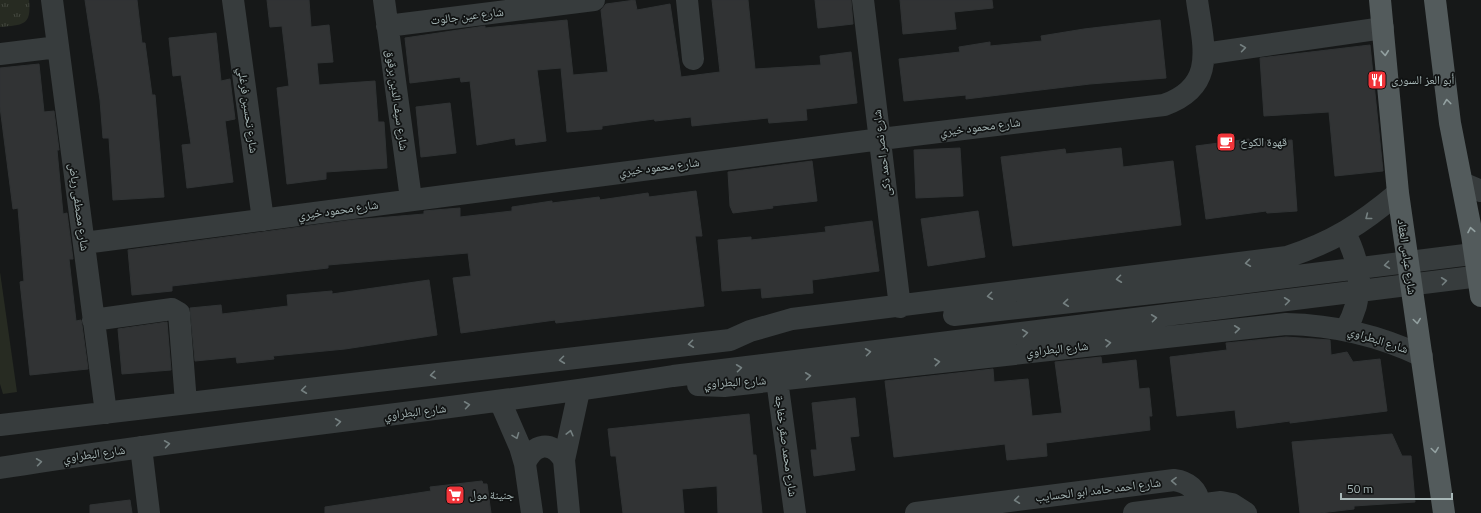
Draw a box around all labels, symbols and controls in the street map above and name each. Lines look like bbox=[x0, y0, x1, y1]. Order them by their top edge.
street label: شارع عين جالوت bbox=[429, 2, 505, 29]
one-way arrow bbox=[1240, 44, 1246, 53]
street label: شارع سيف الدين برقوق bbox=[381, 48, 414, 152]
one-way arrow bbox=[1381, 50, 1390, 56]
street label: شارع تحسين فرغلي bbox=[232, 66, 264, 154]
restaurant icon: أبو العز السورى bbox=[1366, 69, 1388, 91]
place label: أبو العز السورى bbox=[1391, 70, 1454, 89]
one-way arrow bbox=[1443, 99, 1452, 105]
street label: شارع نصر احمد ذكى bbox=[867, 108, 896, 198]
street label: شارع محمود خيري bbox=[938, 112, 1022, 142]
cafe icon: قهوة الكوخ bbox=[1215, 131, 1237, 153]
place label: قهوة الكوخ bbox=[1240, 132, 1287, 151]
street label: شارع محمود خيري bbox=[617, 152, 701, 182]
street label: شارع مصطفى رياض bbox=[64, 162, 95, 252]
street label: شارع محمود خيري bbox=[296, 194, 380, 226]
one-way arrow bbox=[1365, 213, 1372, 220]
street label: شارع عباس العقاد bbox=[1393, 218, 1422, 296]
one-way arrow bbox=[1467, 227, 1476, 233]
one-way arrow bbox=[1245, 258, 1251, 267]
one-way arrow bbox=[1384, 260, 1390, 269]
one-way arrow bbox=[1116, 274, 1122, 283]
one-way arrow bbox=[1441, 277, 1447, 286]
one-way arrow bbox=[987, 291, 993, 300]
one-way arrow bbox=[1284, 297, 1290, 306]
one-way arrow bbox=[1063, 298, 1069, 307]
one-way arrow bbox=[1151, 313, 1157, 322]
one-way arrow bbox=[1412, 318, 1421, 324]
street label: شارع البطراوي bbox=[1345, 321, 1411, 359]
one-way arrow bbox=[1234, 324, 1240, 333]
one-way arrow bbox=[1022, 329, 1028, 338]
street label: شارع البطراوي bbox=[1025, 336, 1089, 362]
one-way arrow bbox=[1105, 339, 1111, 348]
one-way arrow bbox=[688, 340, 694, 349]
one-way arrow bbox=[865, 348, 871, 357]
one-way arrow bbox=[559, 355, 565, 364]
one-way arrow bbox=[934, 358, 940, 367]
one-way arrow bbox=[736, 364, 742, 373]
one-way arrow bbox=[430, 370, 436, 379]
street label: شارع البطراوي bbox=[703, 370, 767, 394]
one-way arrow bbox=[805, 372, 811, 381]
one-way arrow bbox=[301, 385, 307, 394]
street label: شارع محمد صقر خفاجة bbox=[770, 394, 803, 498]
street label: شارع البطراوي bbox=[383, 398, 447, 426]
one-way arrow bbox=[464, 401, 470, 410]
one-way arrow bbox=[335, 418, 341, 427]
one-way arrow bbox=[565, 430, 574, 437]
one-way arrow bbox=[512, 433, 520, 440]
street label: شارع البطراوي bbox=[62, 440, 127, 468]
one-way arrow bbox=[164, 440, 170, 449]
one-way arrow bbox=[1430, 446, 1439, 453]
one-way arrow bbox=[35, 459, 42, 467]
street label: شارع احمد حامد ابو الحسايب bbox=[1034, 472, 1162, 507]
scale bar bbox=[1341, 475, 1452, 501]
one-way arrow bbox=[1171, 477, 1177, 485]
text: 50 m bbox=[1347, 479, 1373, 498]
supermarket icon: جنينة مول bbox=[444, 484, 466, 506]
place label: جنينة مول bbox=[469, 485, 515, 504]
one-way arrow bbox=[1014, 495, 1020, 504]

